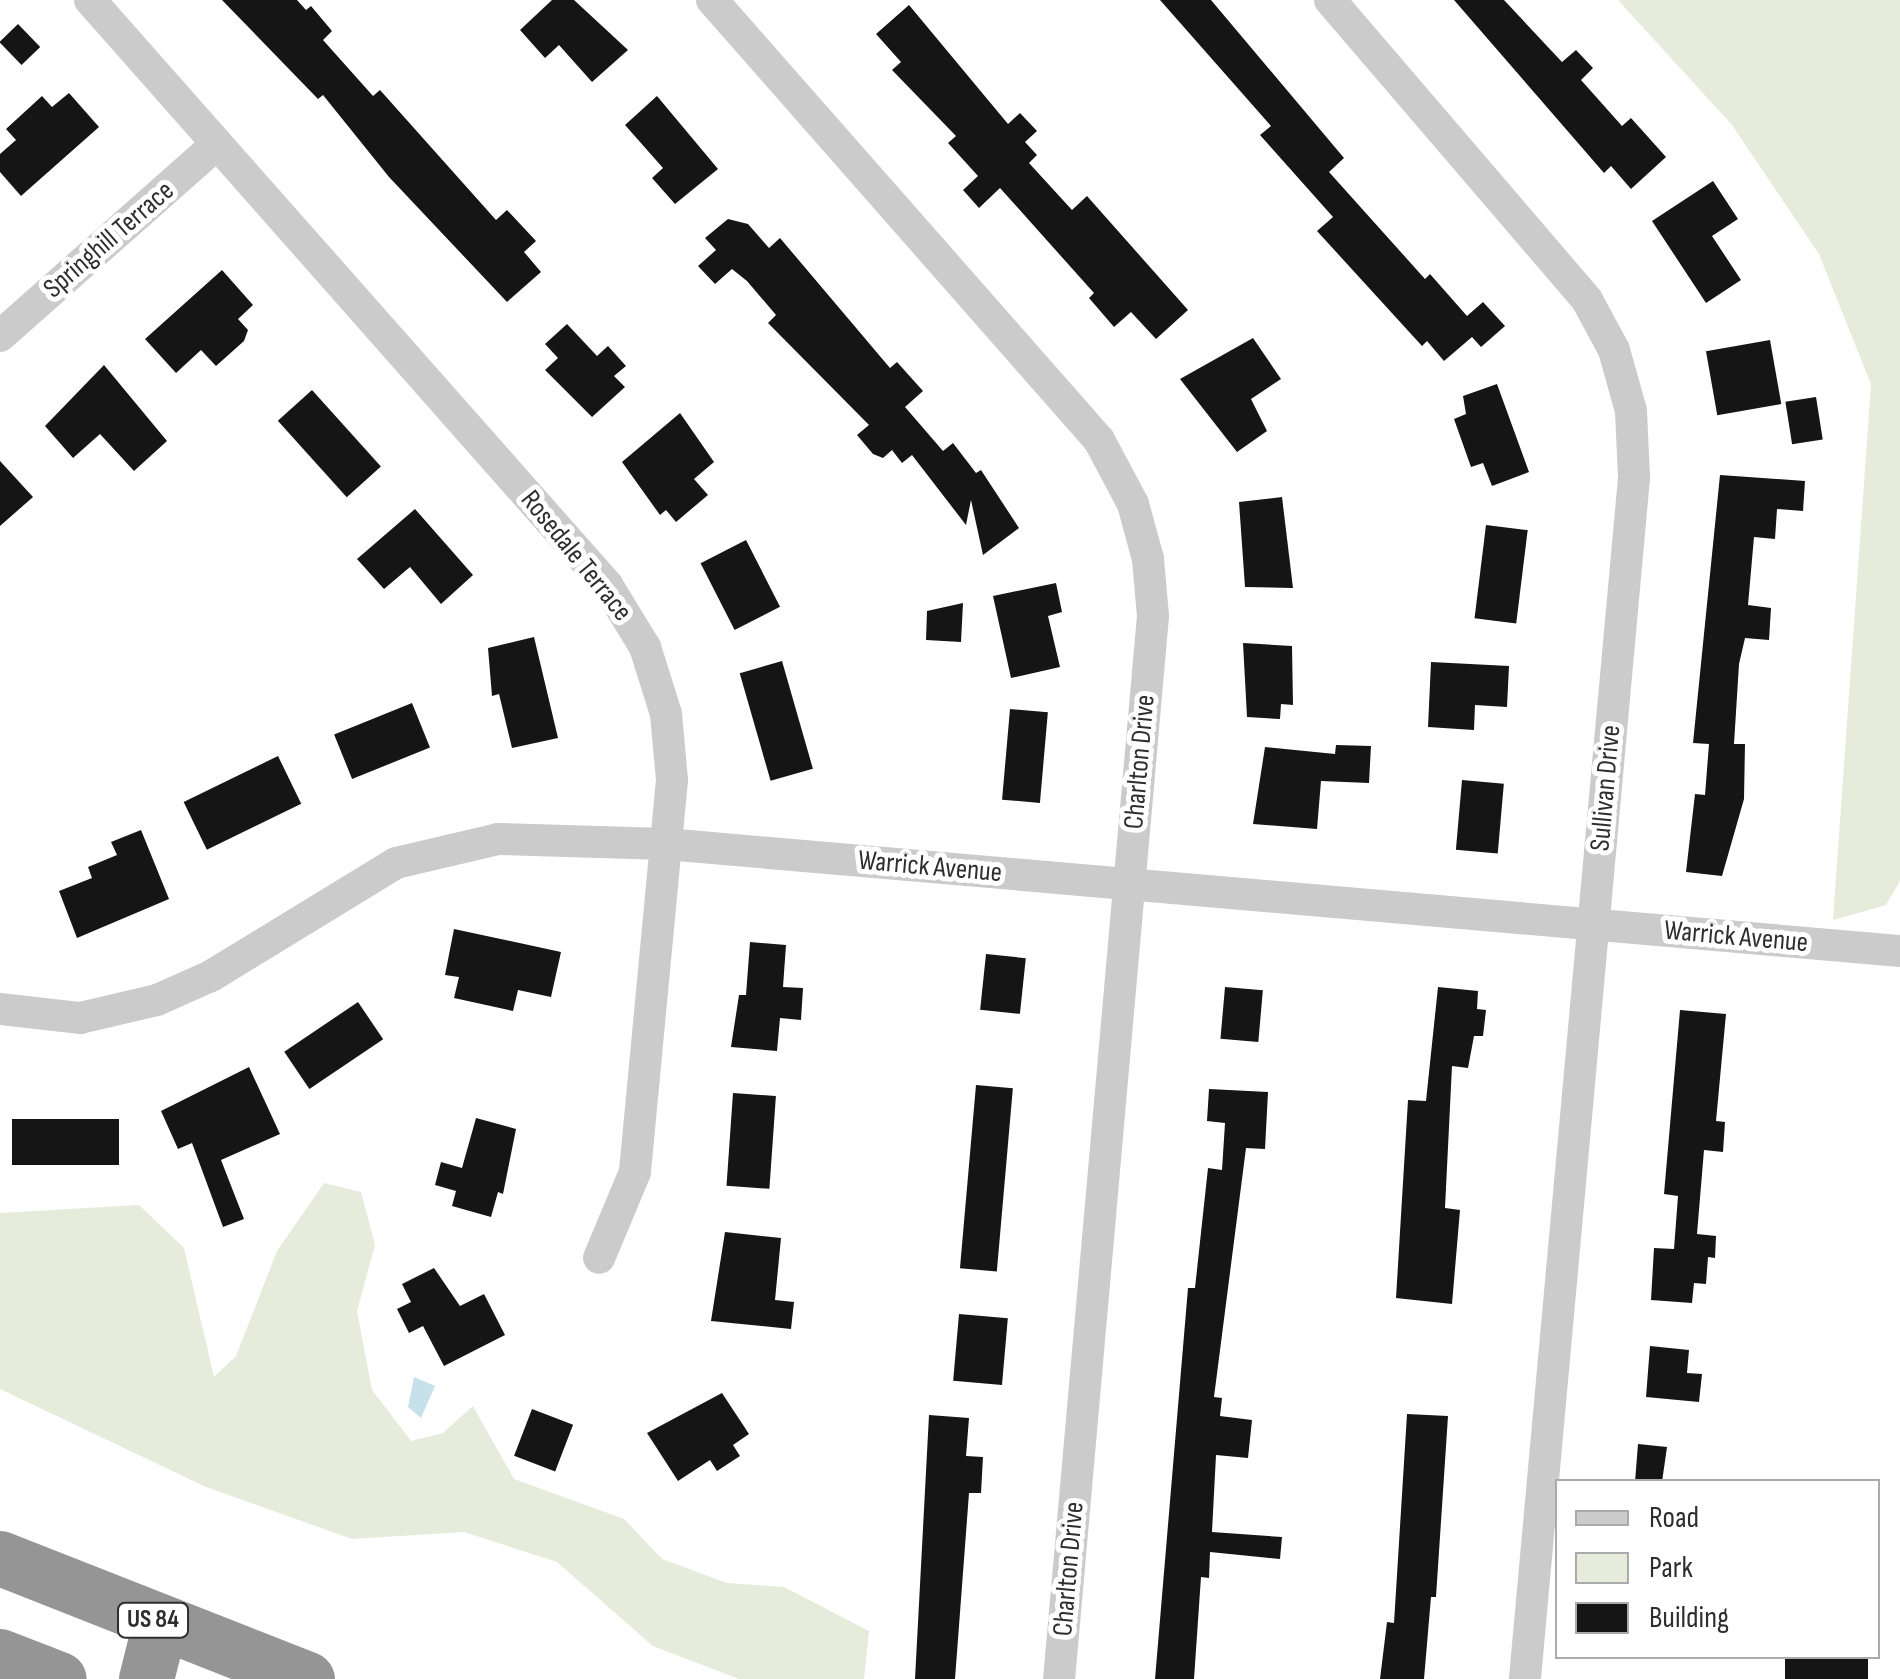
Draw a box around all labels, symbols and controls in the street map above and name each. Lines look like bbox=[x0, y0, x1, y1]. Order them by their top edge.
street label: Springhill Terrace bbox=[37, 174, 181, 306]
street label: Rosedale Terrace bbox=[513, 484, 639, 628]
street label: Charlton Drive bbox=[1117, 693, 1163, 831]
street label: Sullivan Drive bbox=[1584, 724, 1628, 852]
street label: Warrick Avenue bbox=[857, 844, 1003, 890]
street label: Warrick Avenue bbox=[1663, 914, 1809, 960]
legend bbox=[1555, 1479, 1880, 1659]
street label: Charlton Drive bbox=[1046, 1500, 1092, 1638]
text: Road bbox=[1649, 1500, 1699, 1536]
text: Park bbox=[1649, 1550, 1693, 1586]
road number: US 84 bbox=[116, 1600, 190, 1640]
text: Building bbox=[1649, 1600, 1729, 1636]

